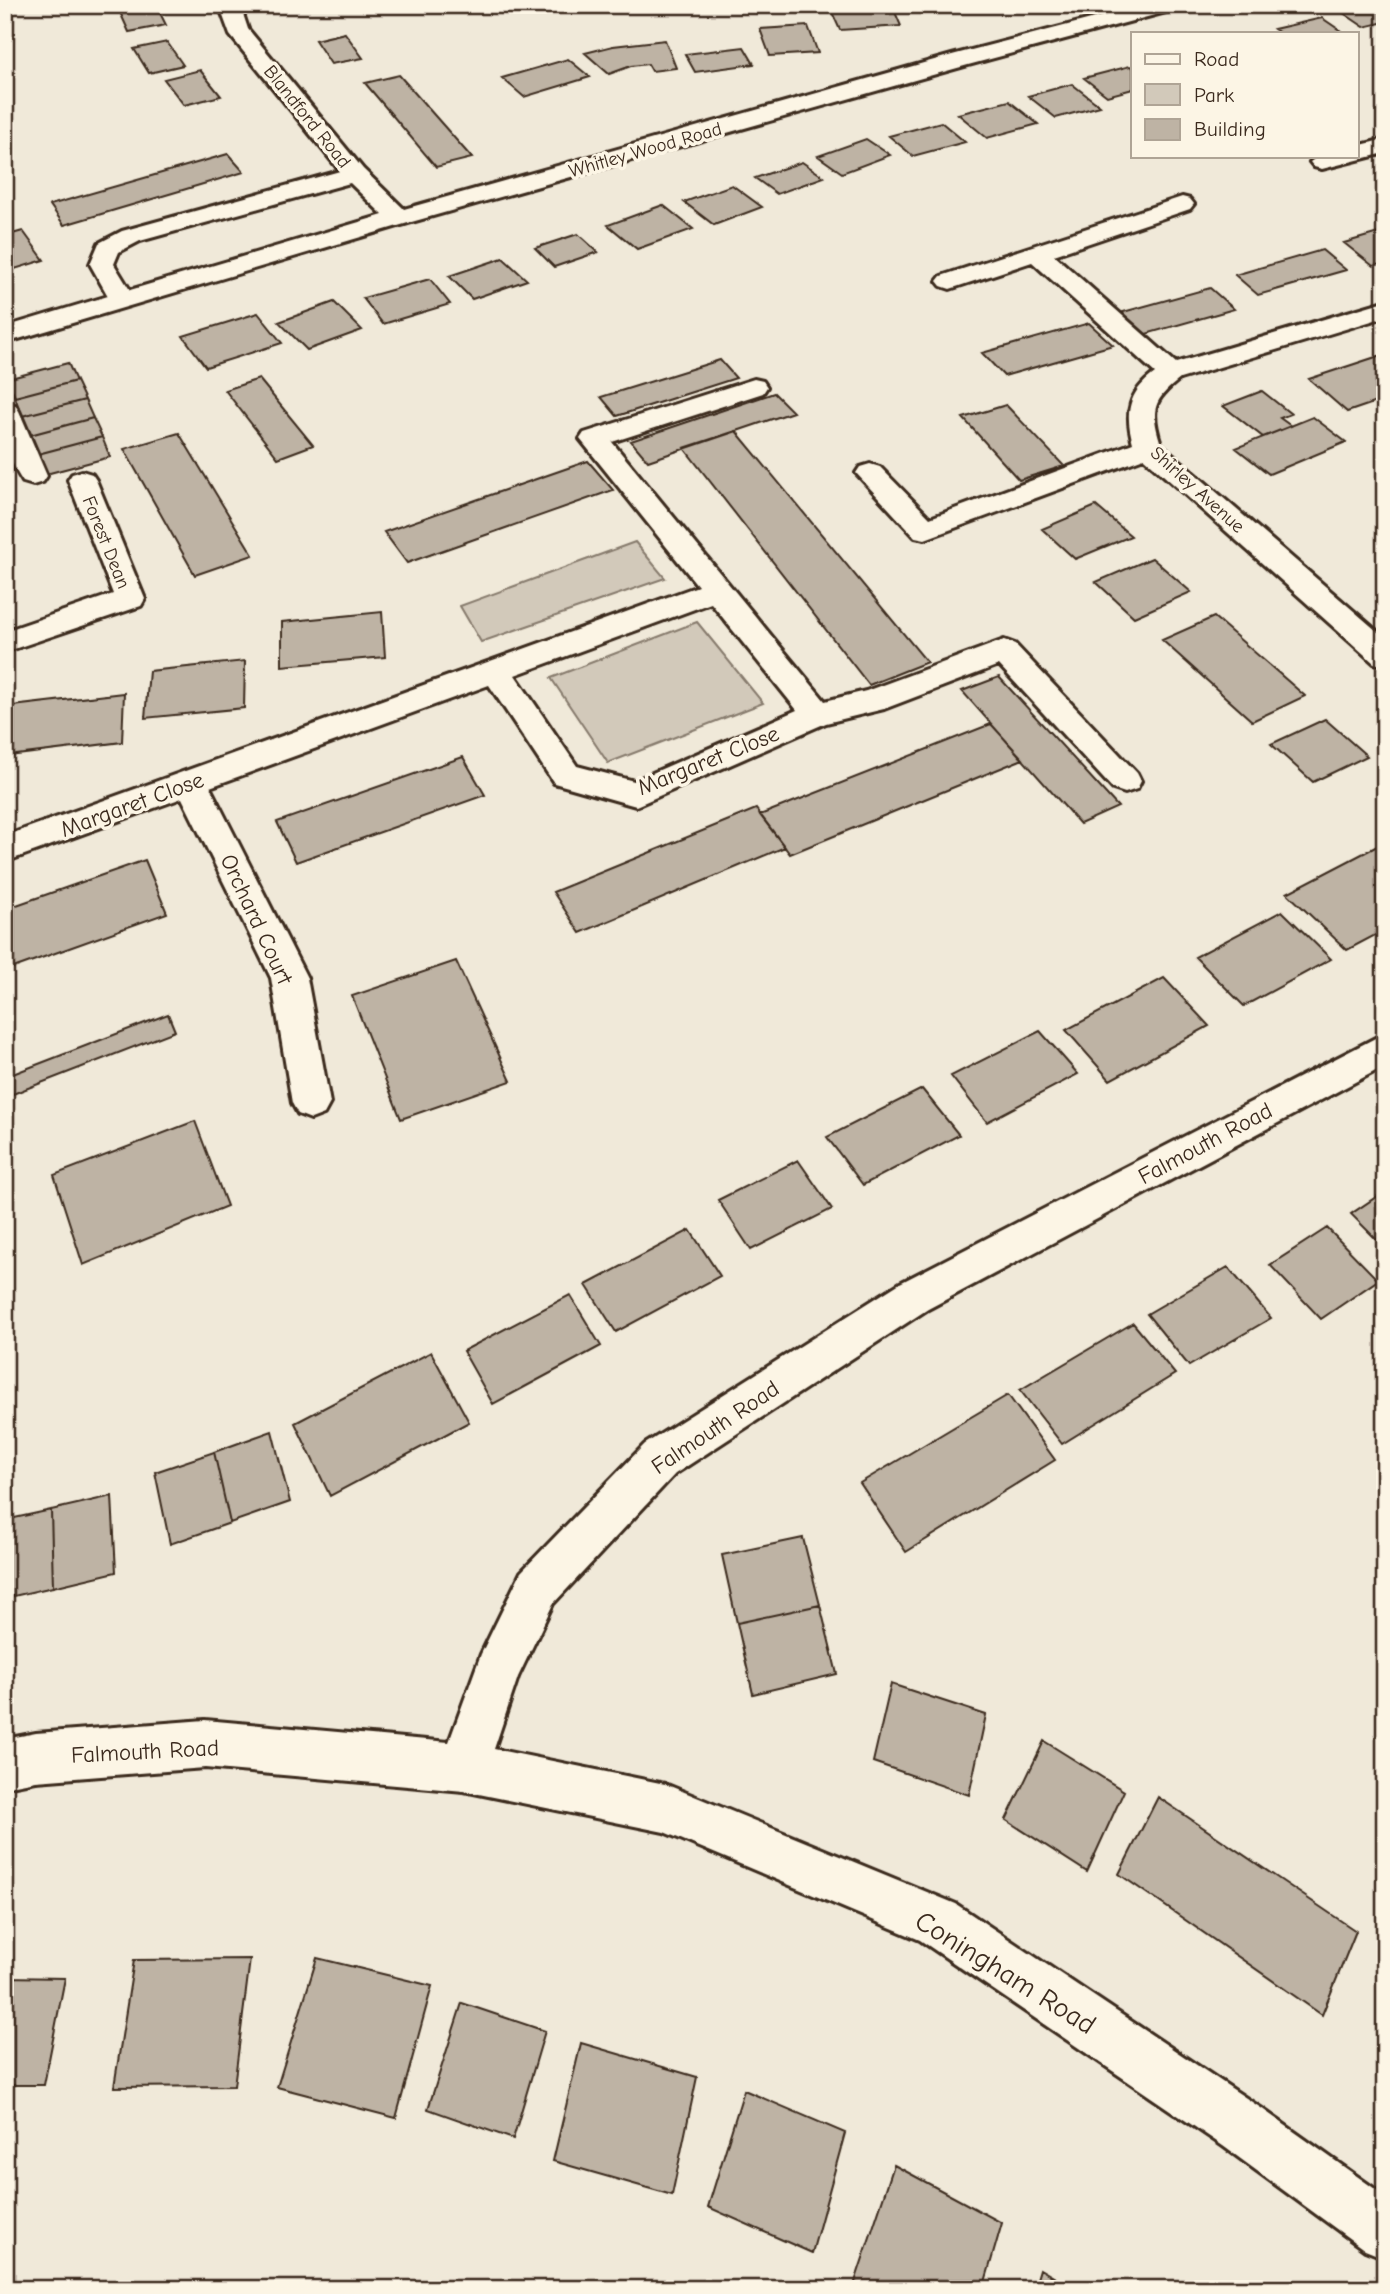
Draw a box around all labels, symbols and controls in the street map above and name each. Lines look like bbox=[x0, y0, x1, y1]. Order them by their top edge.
legend bbox=[1131, 32, 1358, 158]
text: Road bbox=[1194, 47, 1239, 71]
street label: Blandford Road bbox=[259, 61, 355, 172]
text: Park bbox=[1194, 83, 1234, 107]
text: Building bbox=[1194, 117, 1266, 141]
street label: Whitley Wood Road bbox=[566, 118, 724, 182]
street label: Shirley Avenue bbox=[1146, 442, 1249, 538]
street label: Forest Dean bbox=[77, 493, 135, 592]
street label: Margaret Close bbox=[633, 720, 783, 801]
street label: Margaret Close bbox=[57, 766, 207, 843]
street label: Orchard Court bbox=[215, 850, 299, 990]
street label: Falmouth Road bbox=[1134, 1097, 1277, 1190]
street label: Falmouth Road bbox=[646, 1375, 784, 1480]
street label: Falmouth Road bbox=[70, 1734, 220, 1769]
street label: Coningham Road bbox=[909, 1905, 1102, 2041]

